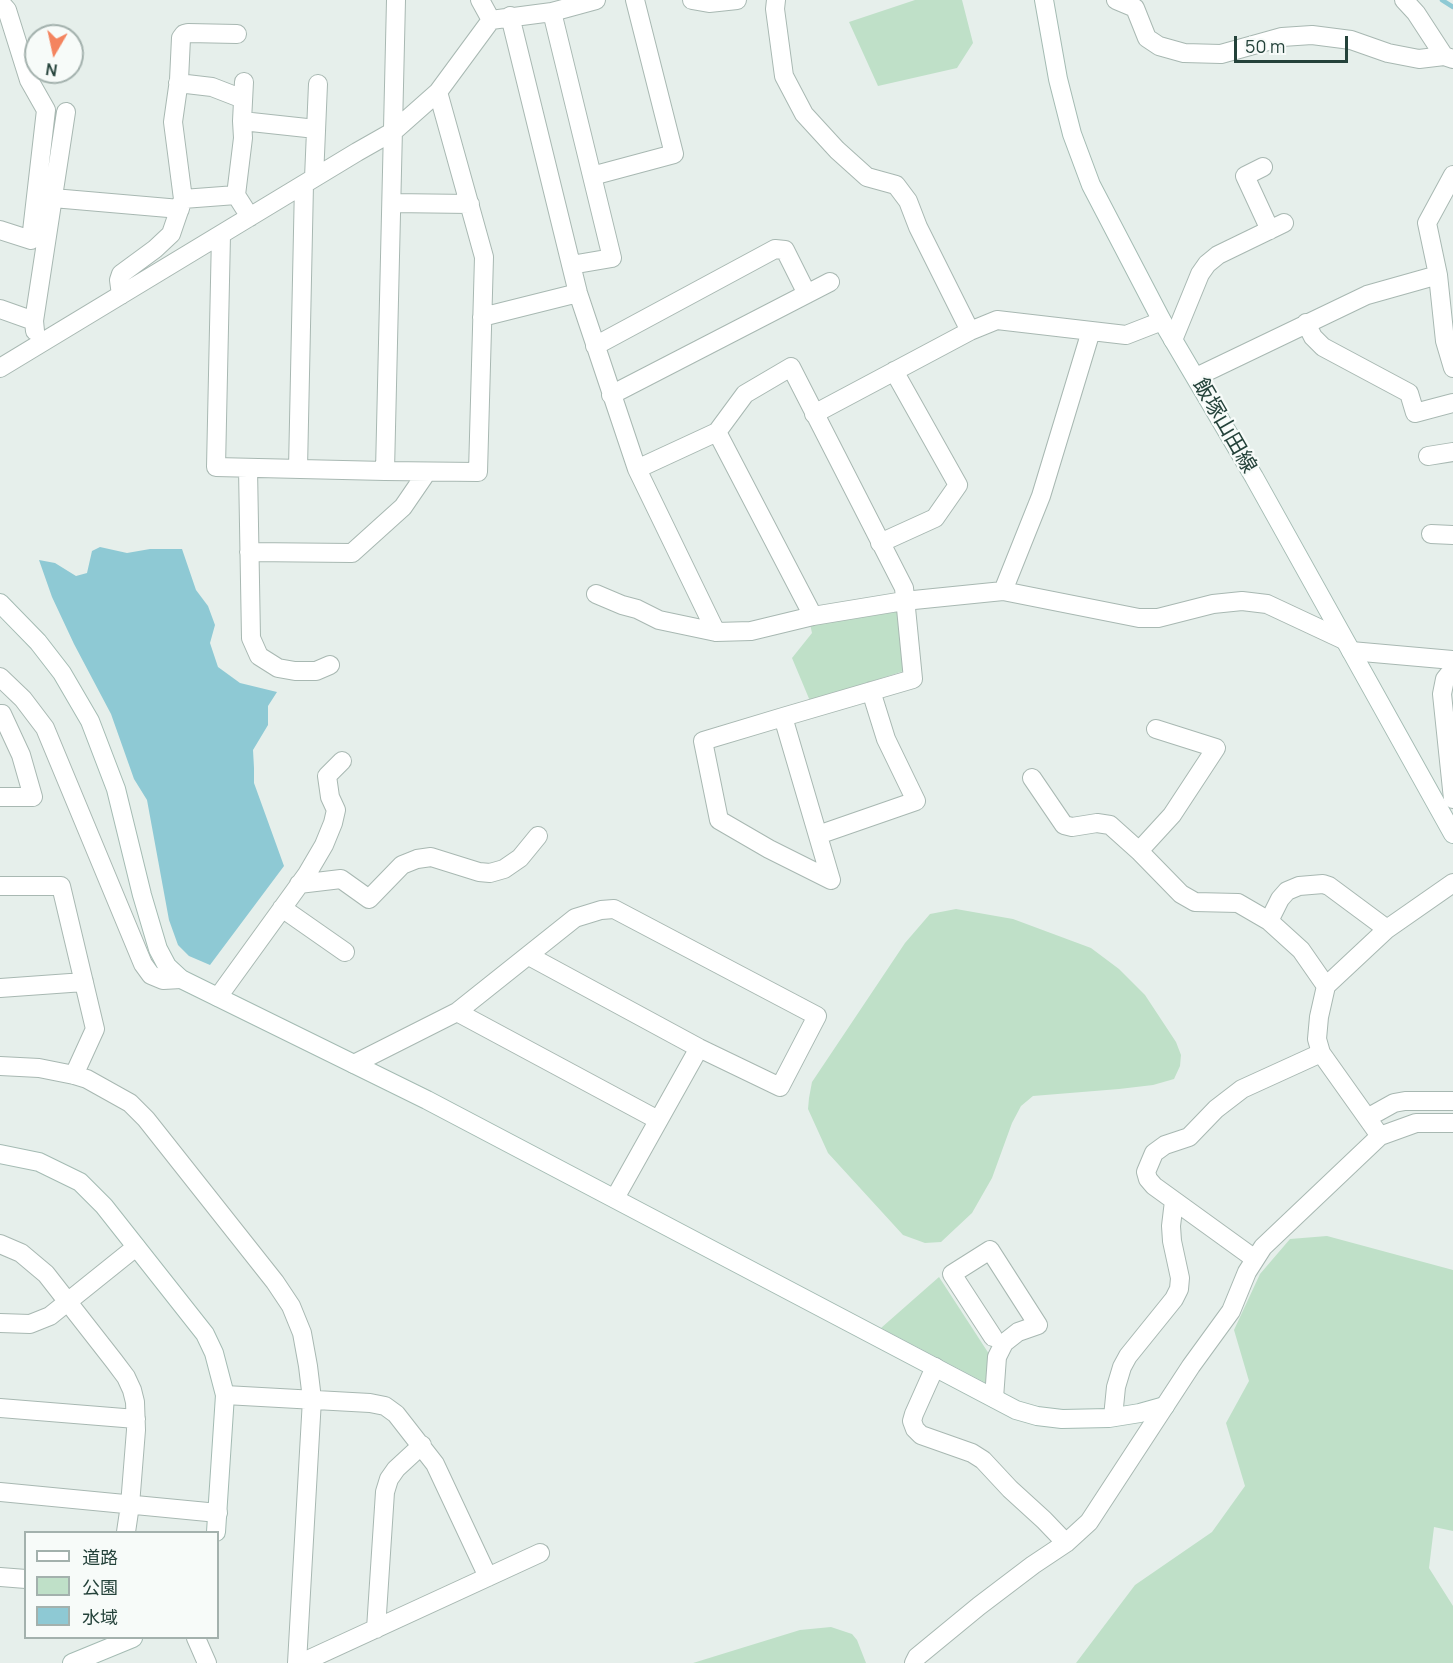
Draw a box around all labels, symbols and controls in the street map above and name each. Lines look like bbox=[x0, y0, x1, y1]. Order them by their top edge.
north arrow bbox=[24, 24, 84, 84]
scale bar bbox=[1237, 24, 1351, 62]
text: 50 m bbox=[1245, 34, 1285, 58]
text: N bbox=[44, 58, 59, 82]
street label: 飯塚山田線 bbox=[1187, 374, 1261, 478]
legend bbox=[24, 1531, 219, 1639]
text: 道路 bbox=[82, 1545, 118, 1569]
text: 公園 bbox=[82, 1575, 118, 1599]
text: 水域 bbox=[82, 1605, 118, 1629]

